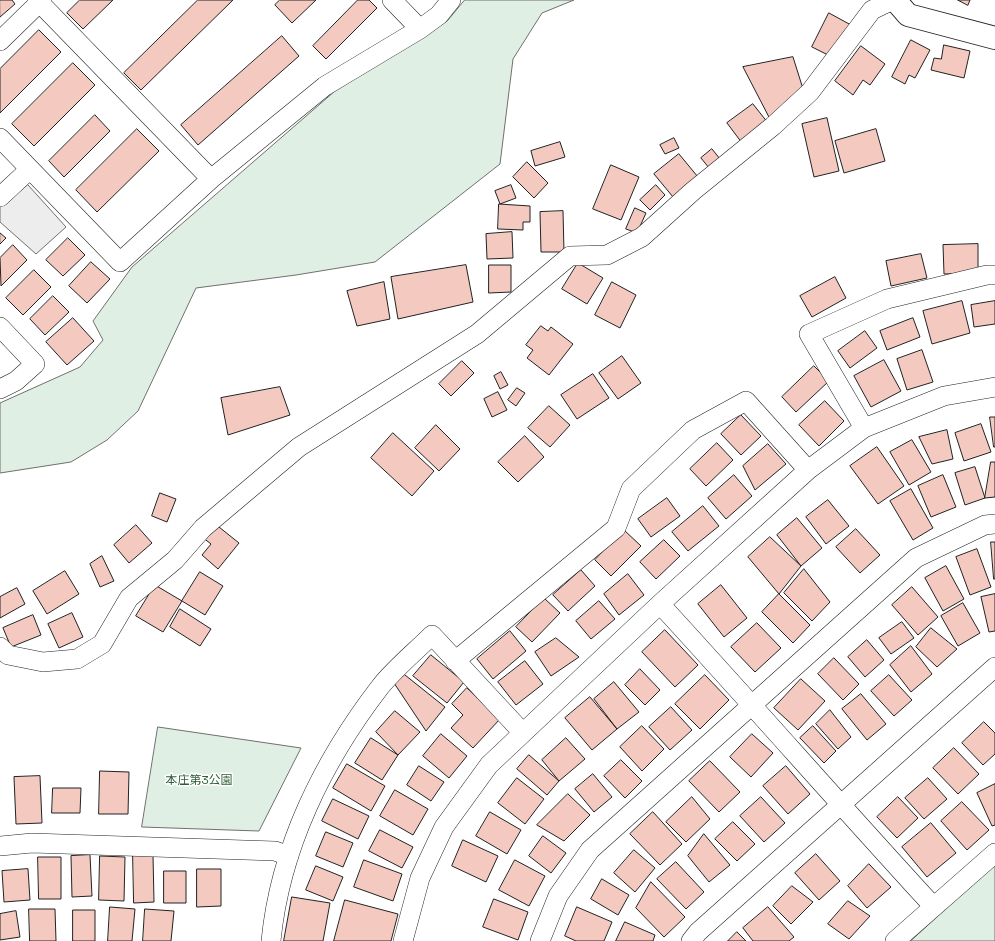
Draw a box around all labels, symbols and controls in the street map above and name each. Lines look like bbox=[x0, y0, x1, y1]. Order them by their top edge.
park label: 本庄第3公園 bbox=[165, 774, 233, 788]

